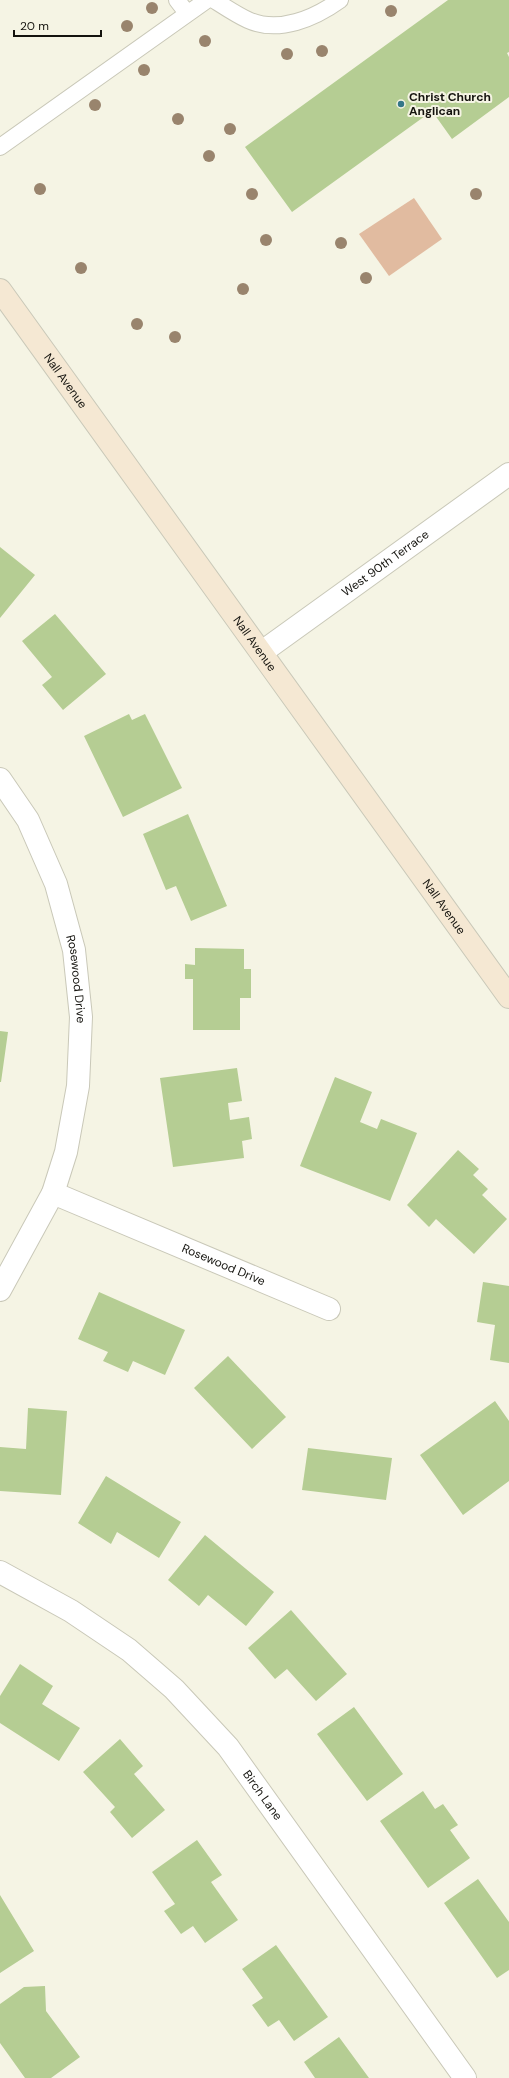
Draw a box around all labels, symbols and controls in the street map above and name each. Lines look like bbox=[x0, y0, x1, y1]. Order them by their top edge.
scale bar bbox=[14, 12, 101, 38]
text: 20 m bbox=[20, 18, 49, 34]
place label: Christ Church Anglican bbox=[409, 89, 491, 119]
marker: Christ Church Anglican bbox=[396, 99, 406, 109]
street label: Nall Avenue bbox=[40, 350, 91, 412]
street label: West 90th Terrace bbox=[339, 526, 432, 600]
street label: Nall Avenue bbox=[229, 613, 280, 675]
street label: Nall Avenue bbox=[419, 876, 469, 938]
street label: Rosewood Drive bbox=[62, 933, 89, 1024]
street label: Rosewood Drive bbox=[179, 1240, 268, 1289]
street label: Birch Lane bbox=[239, 1767, 286, 1824]

